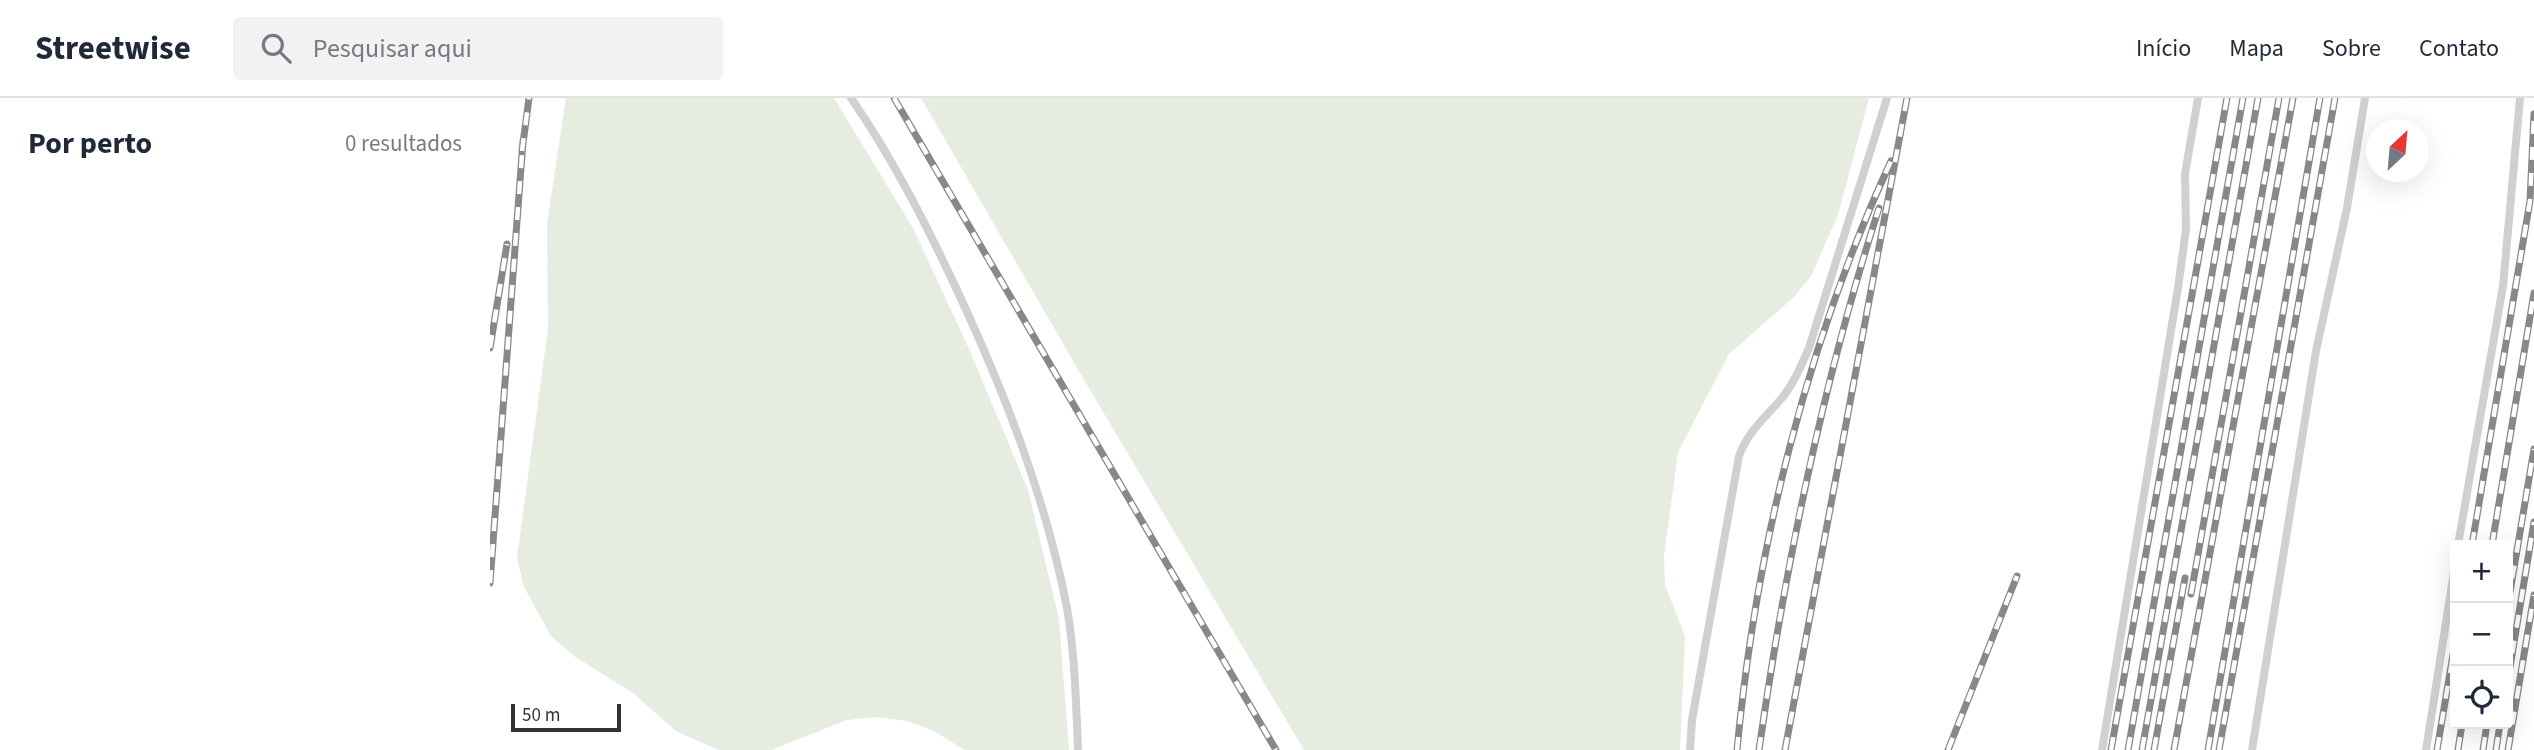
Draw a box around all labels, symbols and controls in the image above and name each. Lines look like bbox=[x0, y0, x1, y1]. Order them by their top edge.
search box bbox=[233, 17, 723, 80]
text: Streetwise bbox=[35, 25, 191, 72]
icon: search bbox=[257, 29, 295, 67]
text: Pesquisar aqui bbox=[313, 30, 472, 67]
text: Início bbox=[2136, 31, 2191, 66]
text: Mapa bbox=[2229, 31, 2284, 66]
text: Sobre bbox=[2322, 31, 2381, 66]
text: Contato bbox=[2419, 31, 2499, 66]
north arrow bbox=[2366, 119, 2429, 182]
text: Por perto bbox=[28, 122, 152, 165]
text: 0 resultados bbox=[345, 127, 462, 160]
map controls bbox=[2450, 540, 2513, 729]
button: + bbox=[2450, 540, 2513, 603]
button: − bbox=[2450, 603, 2513, 666]
button: locate bbox=[2450, 666, 2513, 729]
scale bar bbox=[511, 701, 621, 733]
text: 50 m bbox=[522, 702, 560, 729]

